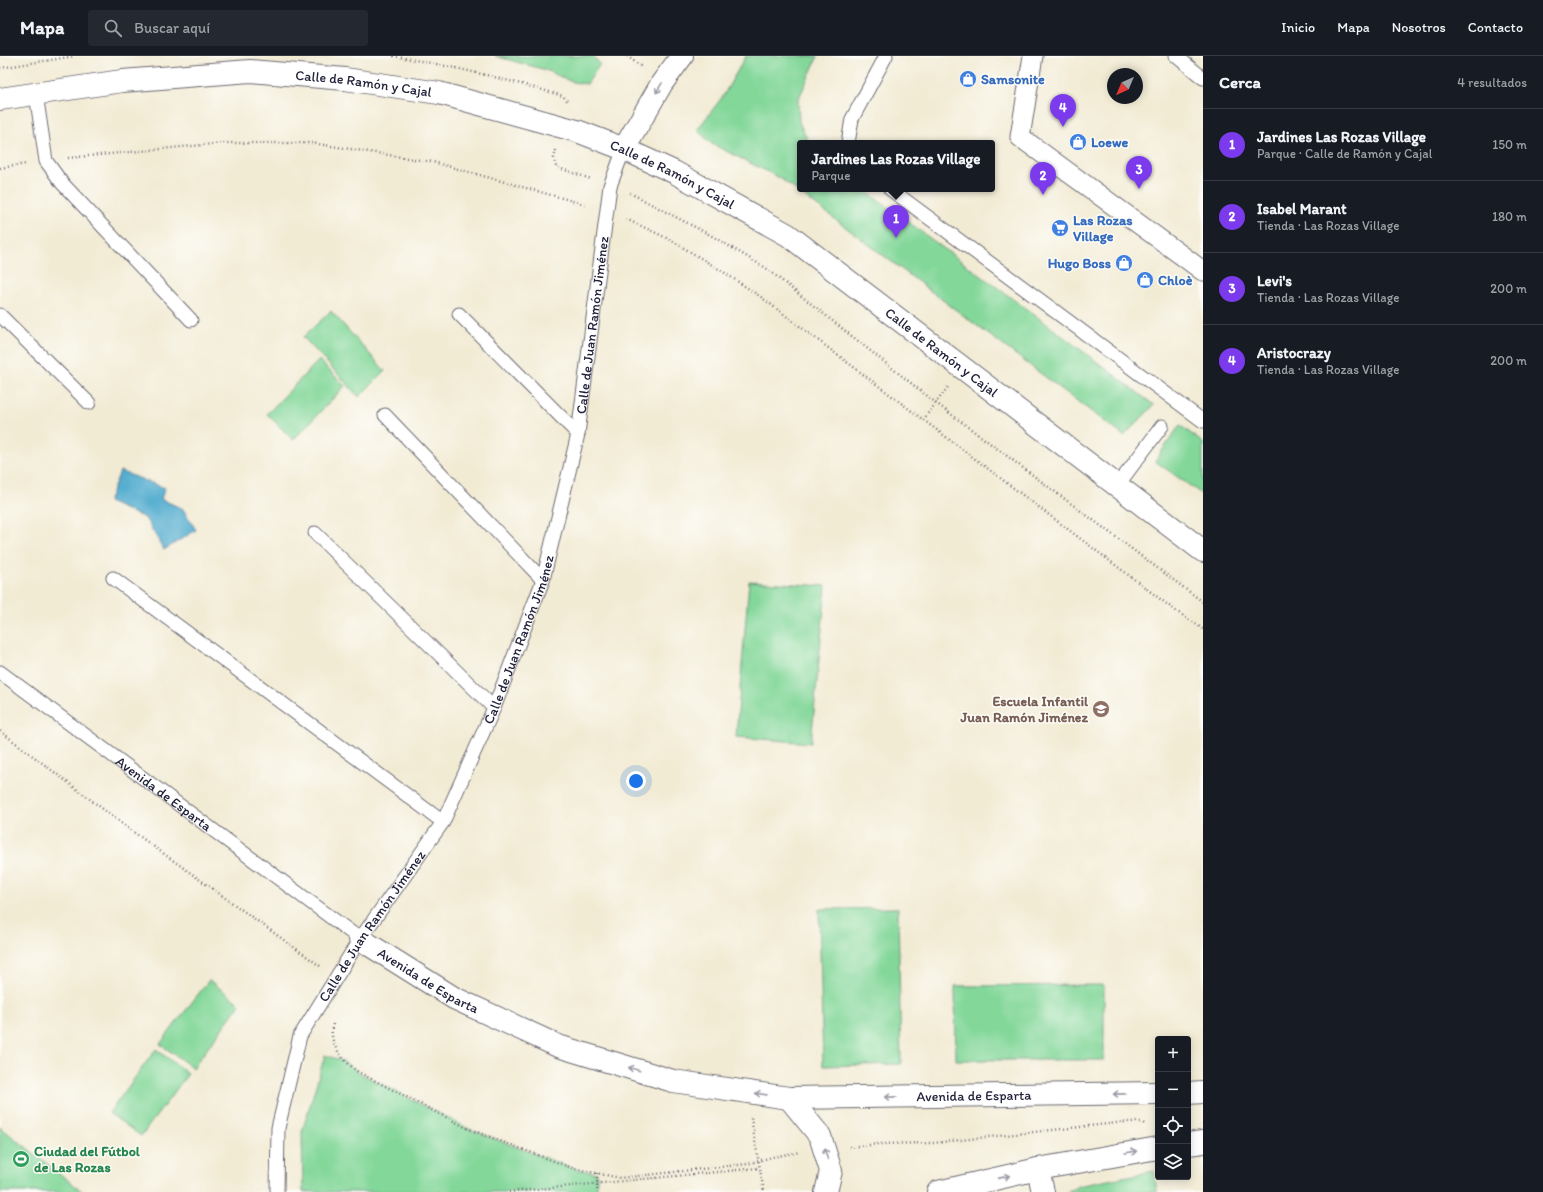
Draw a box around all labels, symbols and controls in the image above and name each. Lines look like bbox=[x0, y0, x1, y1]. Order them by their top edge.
search box bbox=[88, 10, 368, 46]
text: Mapa bbox=[20, 16, 64, 39]
icon: search bbox=[102, 17, 124, 39]
text: Buscar aquí bbox=[134, 19, 210, 37]
text: Inicio bbox=[1281, 19, 1315, 36]
text: Mapa bbox=[1337, 19, 1370, 36]
text: Nosotros bbox=[1392, 19, 1446, 36]
text: Contacto bbox=[1468, 19, 1523, 36]
street label: Calle de Ramón y Cajal bbox=[295, 67, 433, 101]
north arrow bbox=[1107, 68, 1143, 104]
shop icon: Samsonite bbox=[958, 69, 978, 89]
place label: Samsonite bbox=[981, 71, 1045, 88]
text: Cerca bbox=[1219, 72, 1261, 92]
text: 4 resultados bbox=[1457, 75, 1527, 90]
one-way arrow bbox=[655, 82, 663, 94]
pin: 4 bbox=[1050, 94, 1076, 127]
text: Jardines Las Rozas Village bbox=[1257, 128, 1426, 146]
shop icon: Loewe bbox=[1068, 132, 1088, 152]
place label: Loewe bbox=[1091, 134, 1128, 151]
street label: Calle de Ramón y Cajal bbox=[607, 136, 737, 213]
text: 1 bbox=[1229, 137, 1235, 152]
text: 150 m bbox=[1492, 137, 1527, 152]
popup bbox=[797, 140, 995, 192]
text: Parque · Calle de Ramón y Cajal bbox=[1257, 146, 1432, 161]
text: Jardines Las Rozas Village bbox=[811, 150, 981, 168]
pin: 3 bbox=[1126, 156, 1152, 189]
pin: 2 bbox=[1030, 162, 1056, 195]
text: Parque bbox=[811, 168, 850, 183]
text: Isabel Marant bbox=[1257, 200, 1347, 218]
pin: 1 bbox=[883, 205, 909, 238]
text: 2 bbox=[1229, 209, 1235, 224]
text: 180 m bbox=[1492, 209, 1527, 224]
place label: Las Rozas Village bbox=[1073, 212, 1132, 245]
supermarket icon: Las Rozas Village bbox=[1050, 218, 1070, 238]
text: Tienda · Las Rozas Village bbox=[1257, 218, 1400, 233]
street label: Calle de Juan Ramón Jiménez bbox=[573, 235, 613, 415]
shop icon: Hugo Boss bbox=[1114, 253, 1134, 273]
place label: Hugo Boss bbox=[1048, 255, 1111, 272]
shop icon: Chloè bbox=[1135, 270, 1155, 290]
place label: Chloè bbox=[1158, 272, 1193, 289]
text: Levi's bbox=[1257, 272, 1292, 290]
text: 3 bbox=[1228, 281, 1236, 296]
text: 200 m bbox=[1490, 281, 1527, 296]
text: Tienda · Las Rozas Village bbox=[1257, 290, 1400, 305]
street label: Calle de Ramón y Cajal bbox=[882, 304, 1001, 401]
text: Aristocrazy bbox=[1257, 344, 1331, 362]
text: 4 bbox=[1228, 353, 1236, 368]
text: 200 m bbox=[1490, 353, 1527, 368]
text: Tienda · Las Rozas Village bbox=[1257, 362, 1400, 377]
street label: Calle de Juan Ramón Jiménez bbox=[480, 553, 558, 727]
place label: Escuela Infantil Juan Ramón Jiménez bbox=[960, 693, 1089, 726]
school or university icon: Escuela Infantil Juan Ramón Jiménez bbox=[1091, 699, 1111, 719]
street label: Avenida de Esparta bbox=[112, 753, 215, 835]
your location bbox=[626, 771, 646, 791]
street label: Calle de Juan Ramón Jiménez bbox=[315, 847, 429, 1005]
street label: Avenida de Esparta bbox=[374, 944, 482, 1018]
map controls bbox=[1155, 1036, 1191, 1180]
button: + bbox=[1155, 1036, 1191, 1072]
one-way arrow bbox=[628, 1065, 640, 1073]
button: − bbox=[1155, 1072, 1191, 1108]
street label: Avenida de Esparta bbox=[916, 1087, 1032, 1105]
one-way arrow bbox=[755, 1090, 768, 1098]
one-way arrow bbox=[1113, 1090, 1126, 1098]
one-way arrow bbox=[885, 1093, 898, 1101]
button: locate bbox=[1155, 1108, 1191, 1144]
place label: Ciudad del Fútbol de Las Rozas bbox=[34, 1143, 141, 1176]
button: layers bbox=[1155, 1144, 1191, 1180]
one-way arrow bbox=[822, 1148, 829, 1161]
one-way arrow bbox=[1124, 1148, 1137, 1156]
sports icon: Ciudad del Fútbol de Las Rozas bbox=[11, 1149, 31, 1169]
one-way arrow bbox=[997, 1172, 1010, 1180]

